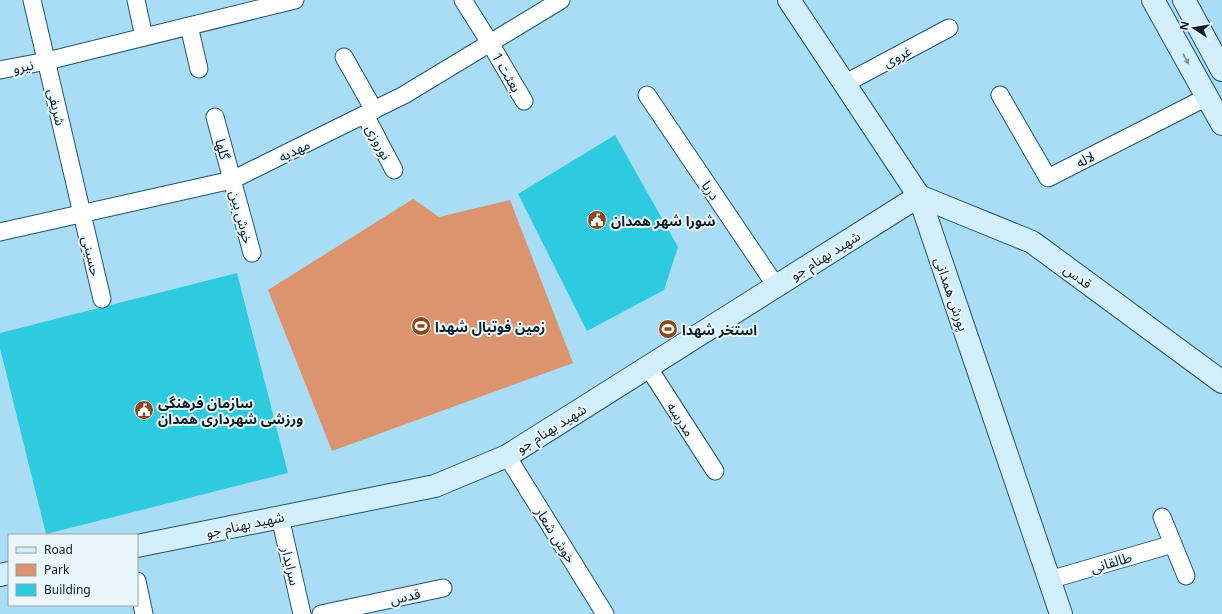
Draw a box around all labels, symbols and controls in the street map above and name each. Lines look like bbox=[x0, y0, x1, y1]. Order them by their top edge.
north arrow bbox=[1174, 8, 1214, 48]
text: N bbox=[1175, 20, 1192, 32]
street label: غروی bbox=[880, 41, 914, 71]
street label: بعثت 1 bbox=[488, 49, 526, 96]
one-way arrow bbox=[1182, 53, 1189, 65]
street label: نیرو bbox=[11, 54, 35, 77]
street label: شریفی bbox=[44, 87, 70, 127]
street label: نوروزی bbox=[362, 121, 396, 163]
street label: مهدیه bbox=[275, 134, 313, 166]
street label: گلها bbox=[211, 136, 235, 162]
street label: لاله bbox=[1072, 146, 1098, 172]
street label: دریا bbox=[698, 177, 725, 204]
street label: خوش بین bbox=[226, 188, 258, 246]
public building icon: شورا شهر همدان bbox=[586, 209, 608, 231]
place label: شورا شهر همدان bbox=[611, 211, 716, 230]
street label: شهید بهنام جو bbox=[786, 226, 865, 286]
street label: حسینی bbox=[78, 234, 106, 278]
street label: پورش همدانی bbox=[929, 254, 974, 334]
street label: قدس bbox=[1060, 259, 1096, 293]
sports icon: زمین فوتبال شهدا bbox=[410, 315, 432, 337]
place label: زمین فوتبال شهدا bbox=[435, 317, 545, 336]
sports icon: استخر شهدا bbox=[657, 318, 679, 340]
place label: استخر شهدا bbox=[682, 320, 757, 339]
place label: سازمان فرهنگی ورزشی شهرداری همدان bbox=[158, 393, 303, 428]
street label: مدرسه bbox=[663, 398, 699, 440]
public building icon: سازمان فرهنگی ورزشی شهرداری همدان bbox=[133, 399, 155, 421]
street label: شهید بهنام جو bbox=[512, 399, 591, 459]
street label: خوش شعار bbox=[531, 502, 581, 567]
street label: شهید بهنام جو bbox=[204, 506, 286, 544]
legend bbox=[8, 534, 138, 606]
text: Road bbox=[44, 541, 73, 558]
street label: سرایدار bbox=[277, 544, 305, 587]
street label: طالقانی bbox=[1088, 547, 1134, 577]
text: Park bbox=[44, 561, 70, 578]
text: Building bbox=[44, 581, 91, 598]
street label: قدس bbox=[388, 584, 422, 608]

